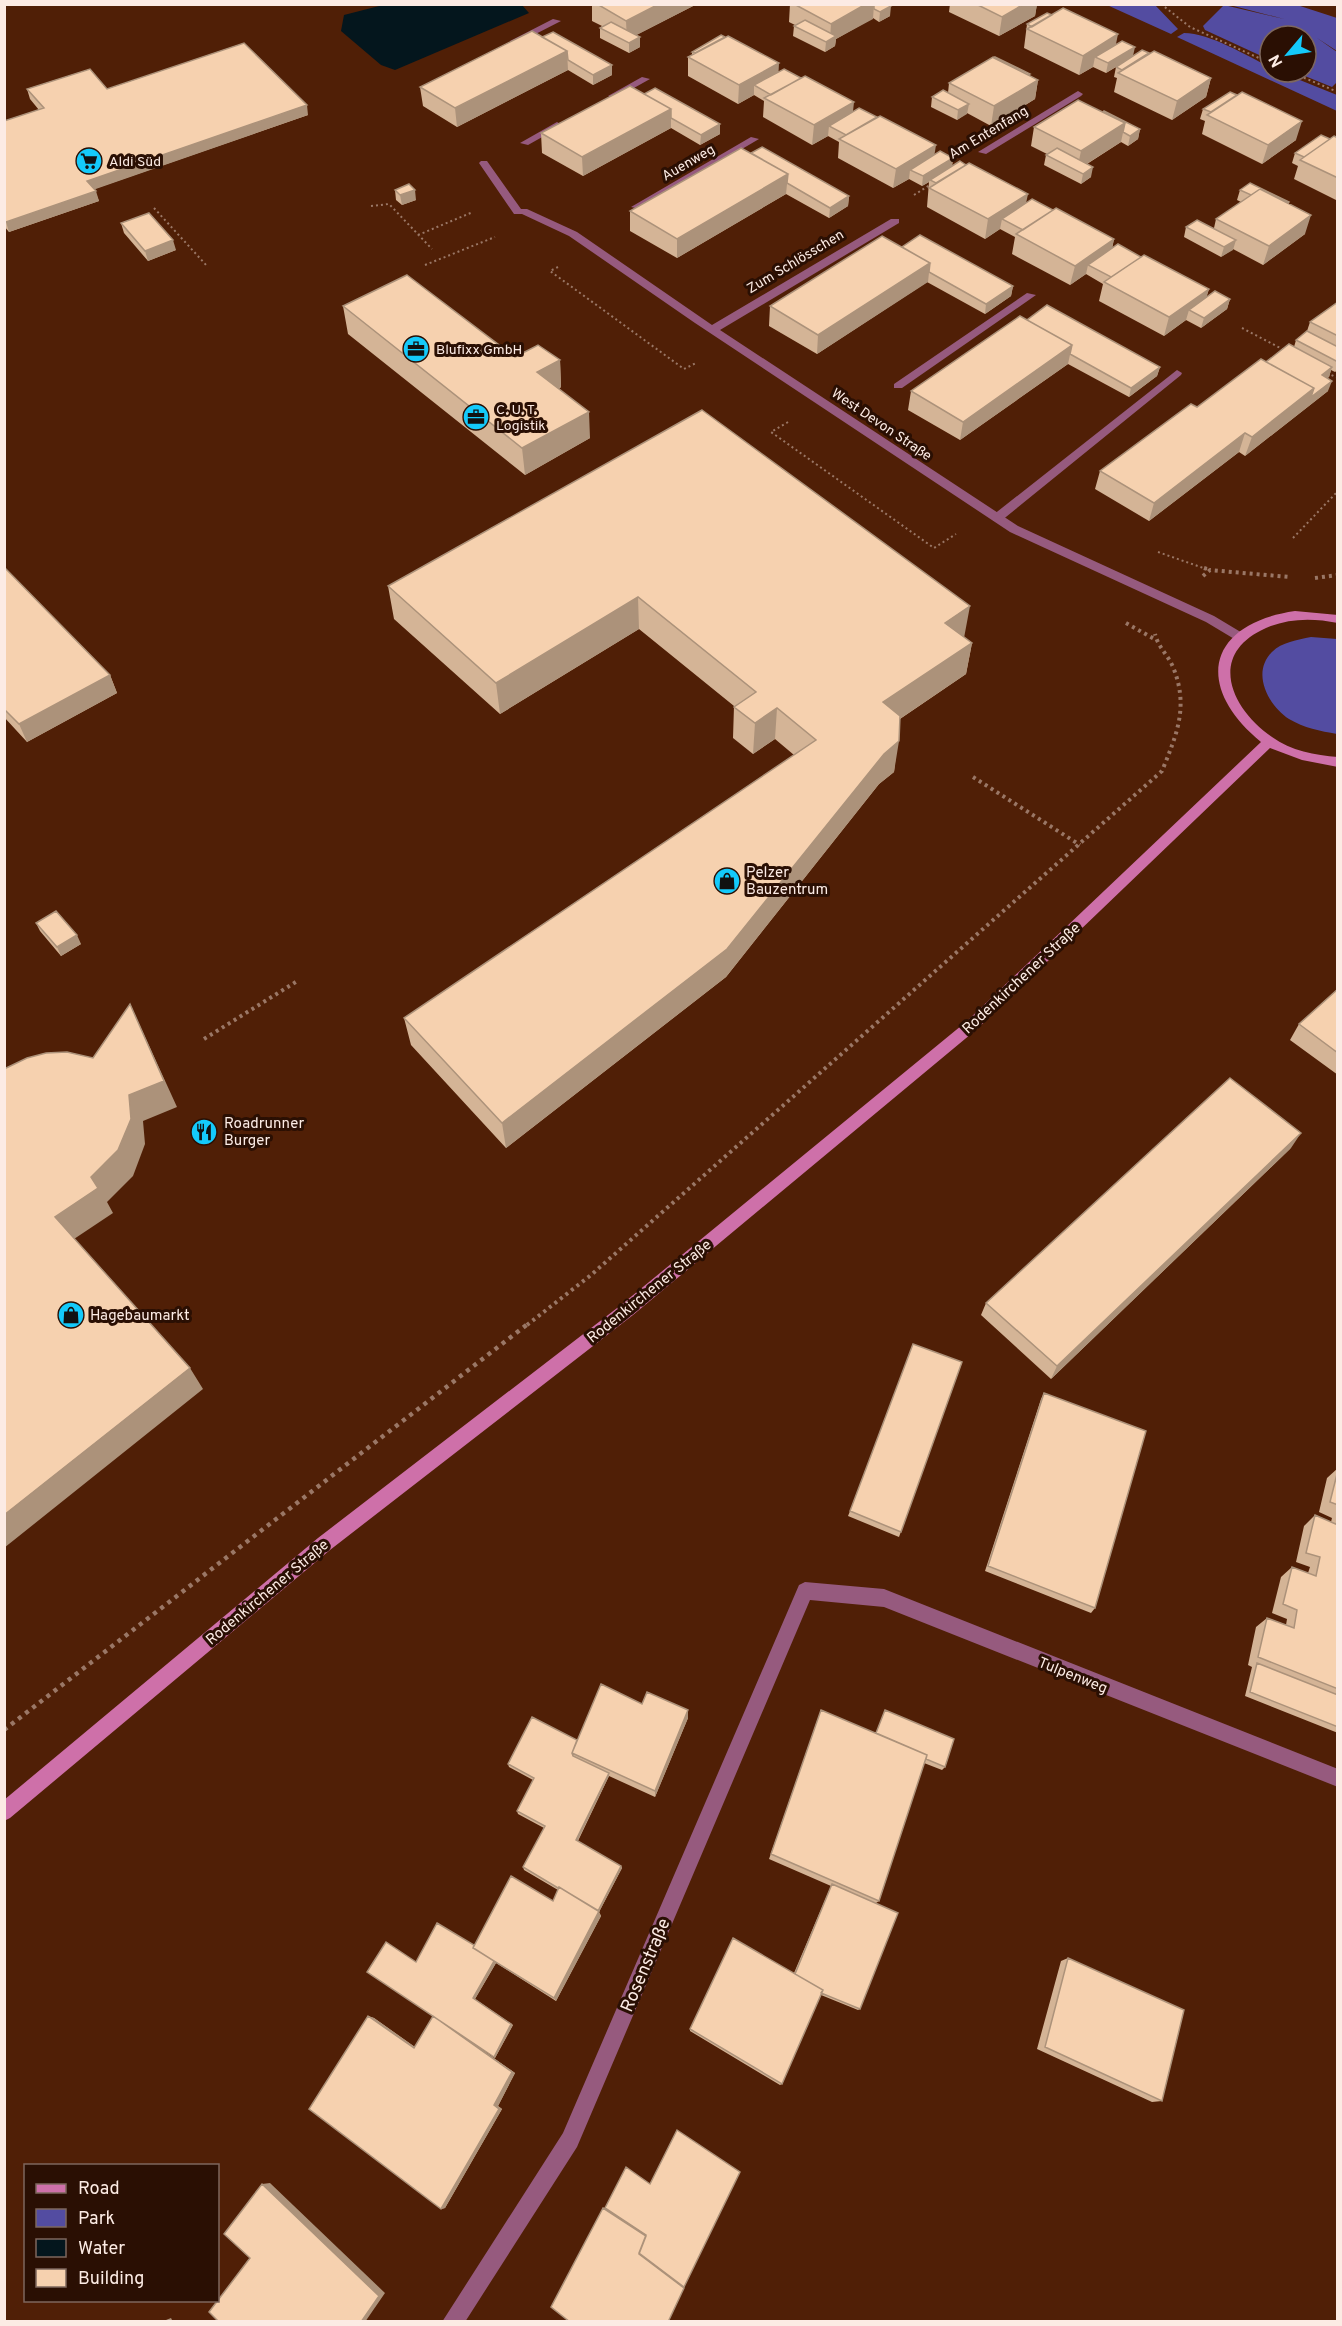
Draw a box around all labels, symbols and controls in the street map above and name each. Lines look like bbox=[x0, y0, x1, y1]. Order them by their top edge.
north arrow bbox=[1258, 24, 1318, 84]
text: N bbox=[1265, 50, 1288, 70]
street label: Am Entenfang bbox=[946, 103, 1032, 164]
street label: Auenweg bbox=[659, 141, 718, 185]
supermarket icon: Aldi Süd bbox=[74, 146, 104, 176]
place label: Aldi Süd bbox=[109, 154, 161, 171]
street label: Zum Schlösschen bbox=[744, 227, 847, 298]
office icon: Blufixx GmbH bbox=[401, 334, 431, 364]
place label: Blufixx GmbH bbox=[436, 342, 522, 359]
street label: West Devon Straße bbox=[828, 385, 935, 465]
office icon: C. U. T. Logistik bbox=[461, 402, 491, 432]
place label: C. U. T. Logistik bbox=[496, 402, 546, 435]
place label: Pelzer Bauzentrum bbox=[746, 864, 828, 900]
shop icon: Pelzer Bauzentrum bbox=[712, 866, 742, 896]
street label: Rodenkirchener Straße bbox=[959, 919, 1085, 1039]
place label: Roadrunner Burger bbox=[224, 1115, 304, 1151]
restaurant icon: Roadrunner Burger bbox=[189, 1117, 219, 1147]
street label: Rodenkirchener Straße bbox=[584, 1236, 716, 1348]
shop icon: Hagebaumarkt bbox=[56, 1300, 86, 1330]
place label: Hagebaumarkt bbox=[90, 1307, 190, 1326]
street label: Rodenkirchener Straße bbox=[203, 1536, 333, 1650]
street label: Tulpenweg bbox=[1035, 1654, 1110, 1699]
street label: Rosenstraße bbox=[616, 1915, 676, 2016]
legend bbox=[24, 2164, 219, 2302]
text: Road bbox=[78, 2178, 120, 2201]
text: Park bbox=[78, 2208, 115, 2231]
text: Water bbox=[78, 2238, 125, 2261]
text: Building bbox=[78, 2268, 144, 2291]

